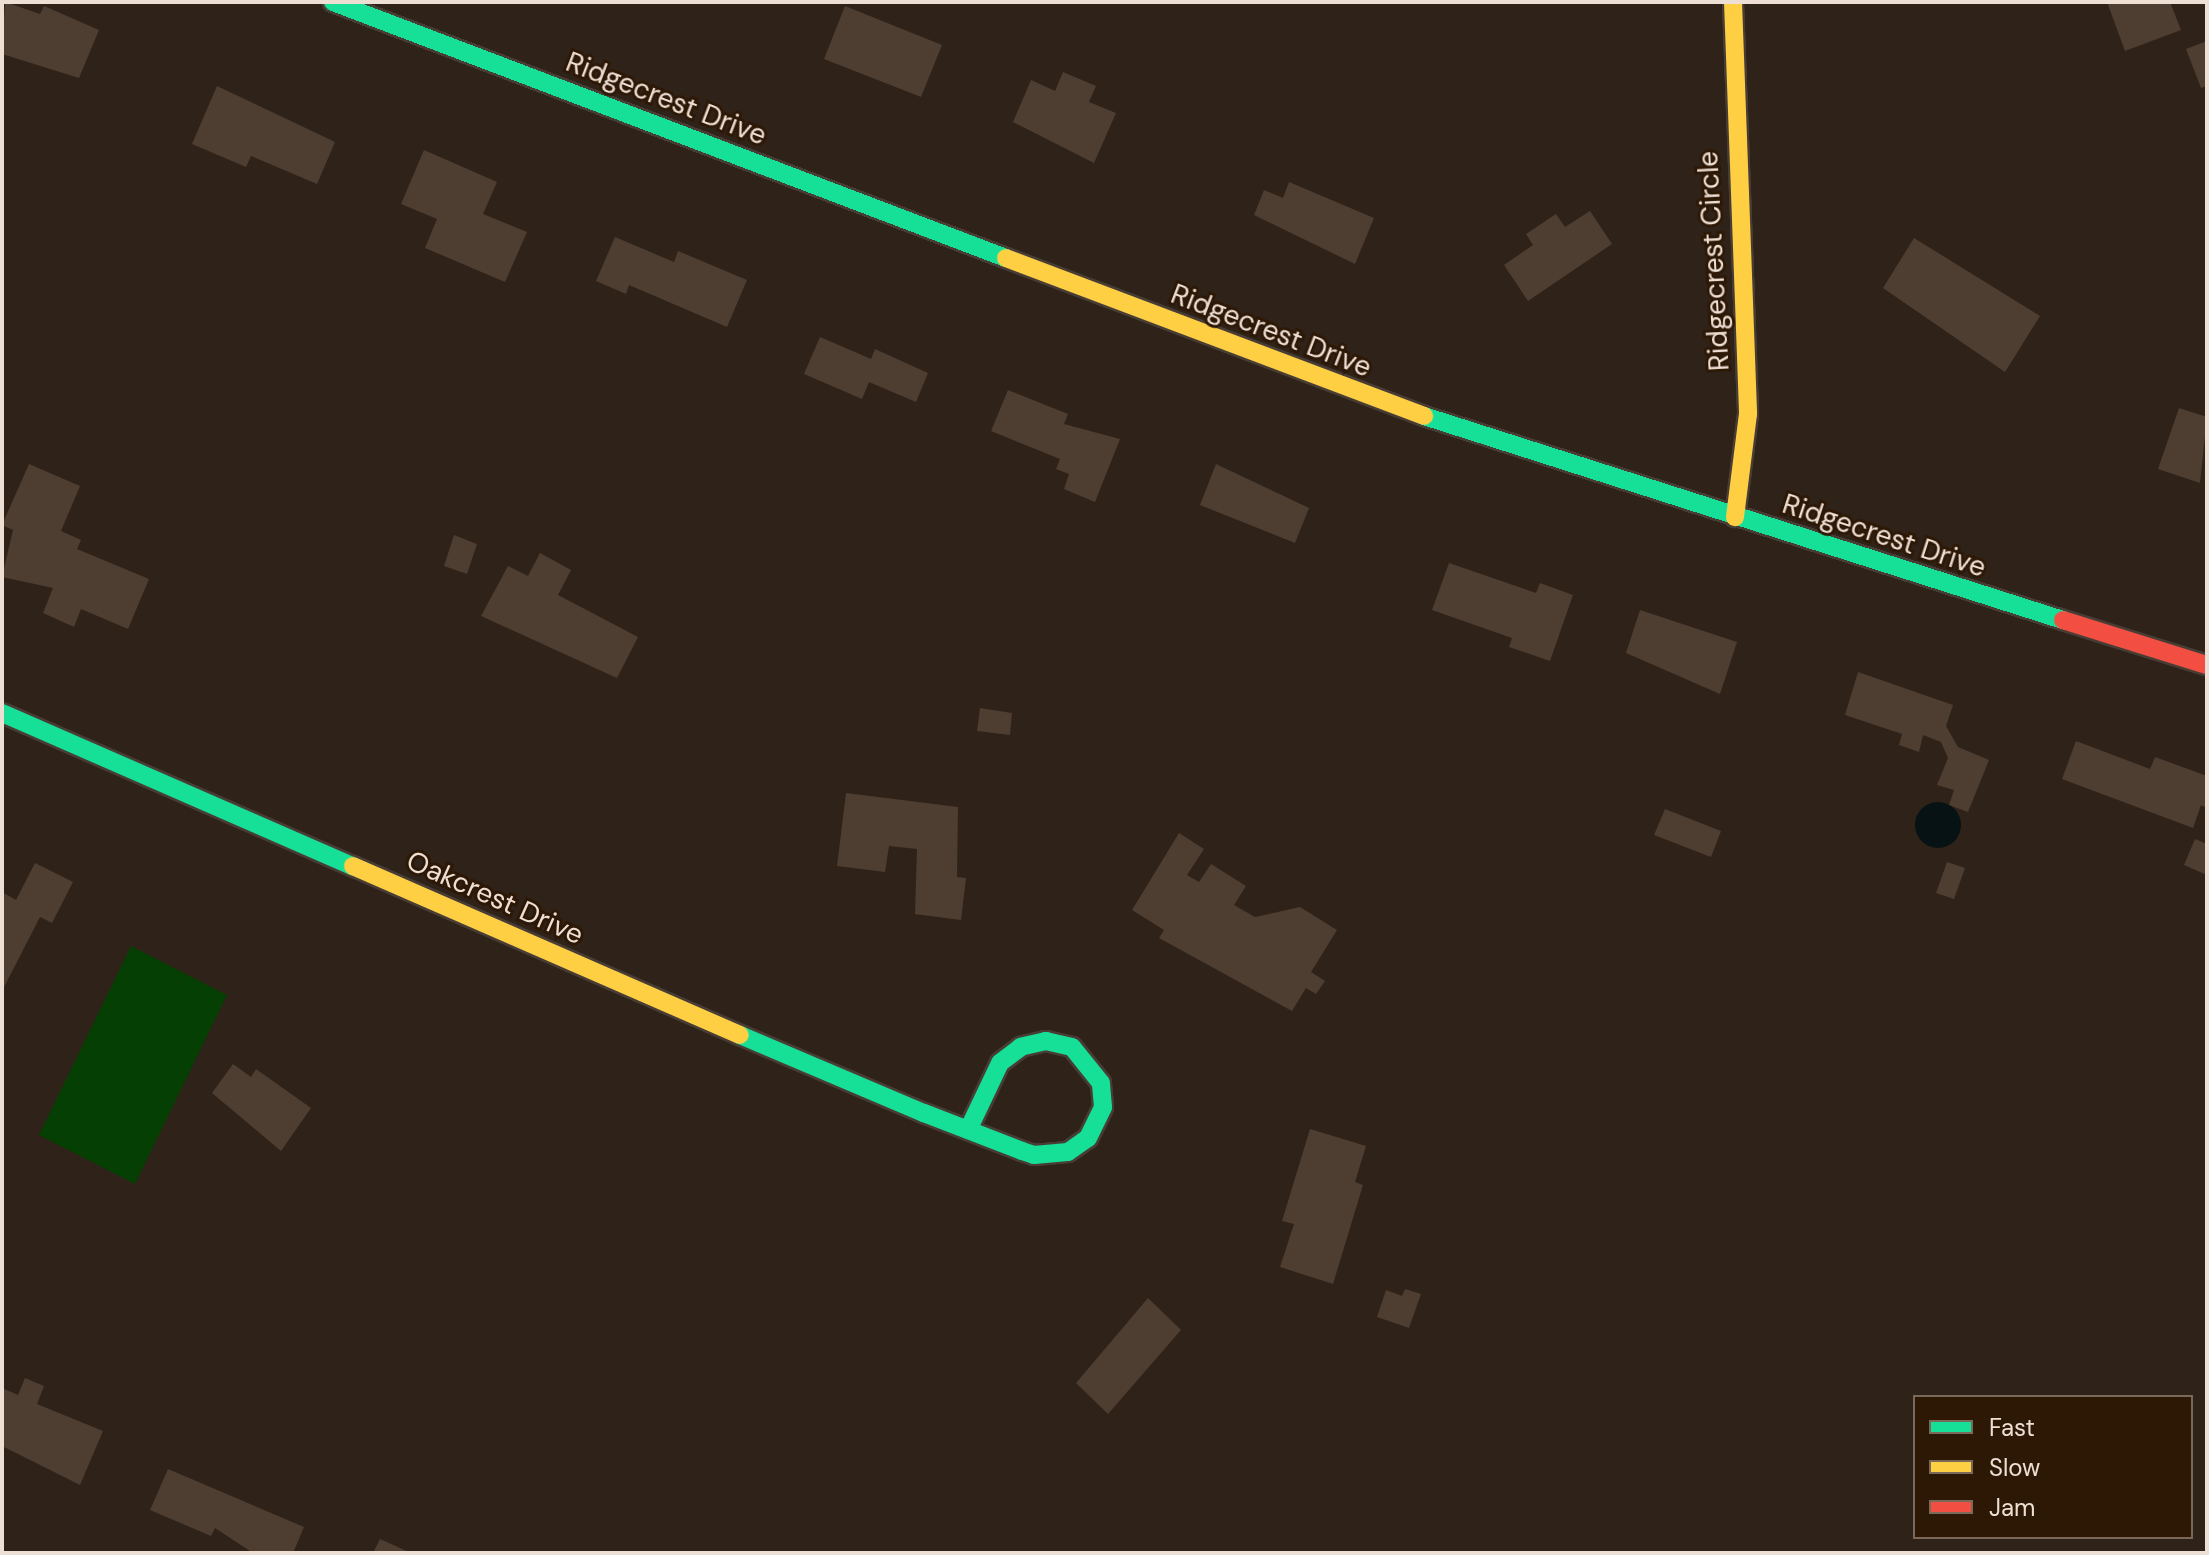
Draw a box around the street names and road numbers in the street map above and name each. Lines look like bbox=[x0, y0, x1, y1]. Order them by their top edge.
street label: Ridgecrest Drive bbox=[561, 45, 771, 153]
street label: Ridgecrest Circle bbox=[1691, 150, 1737, 372]
street label: Ridgecrest Drive bbox=[1166, 277, 1376, 385]
street label: Ridgecrest Drive bbox=[1778, 487, 1990, 585]
street label: Oakcrest Drive bbox=[401, 844, 589, 952]

